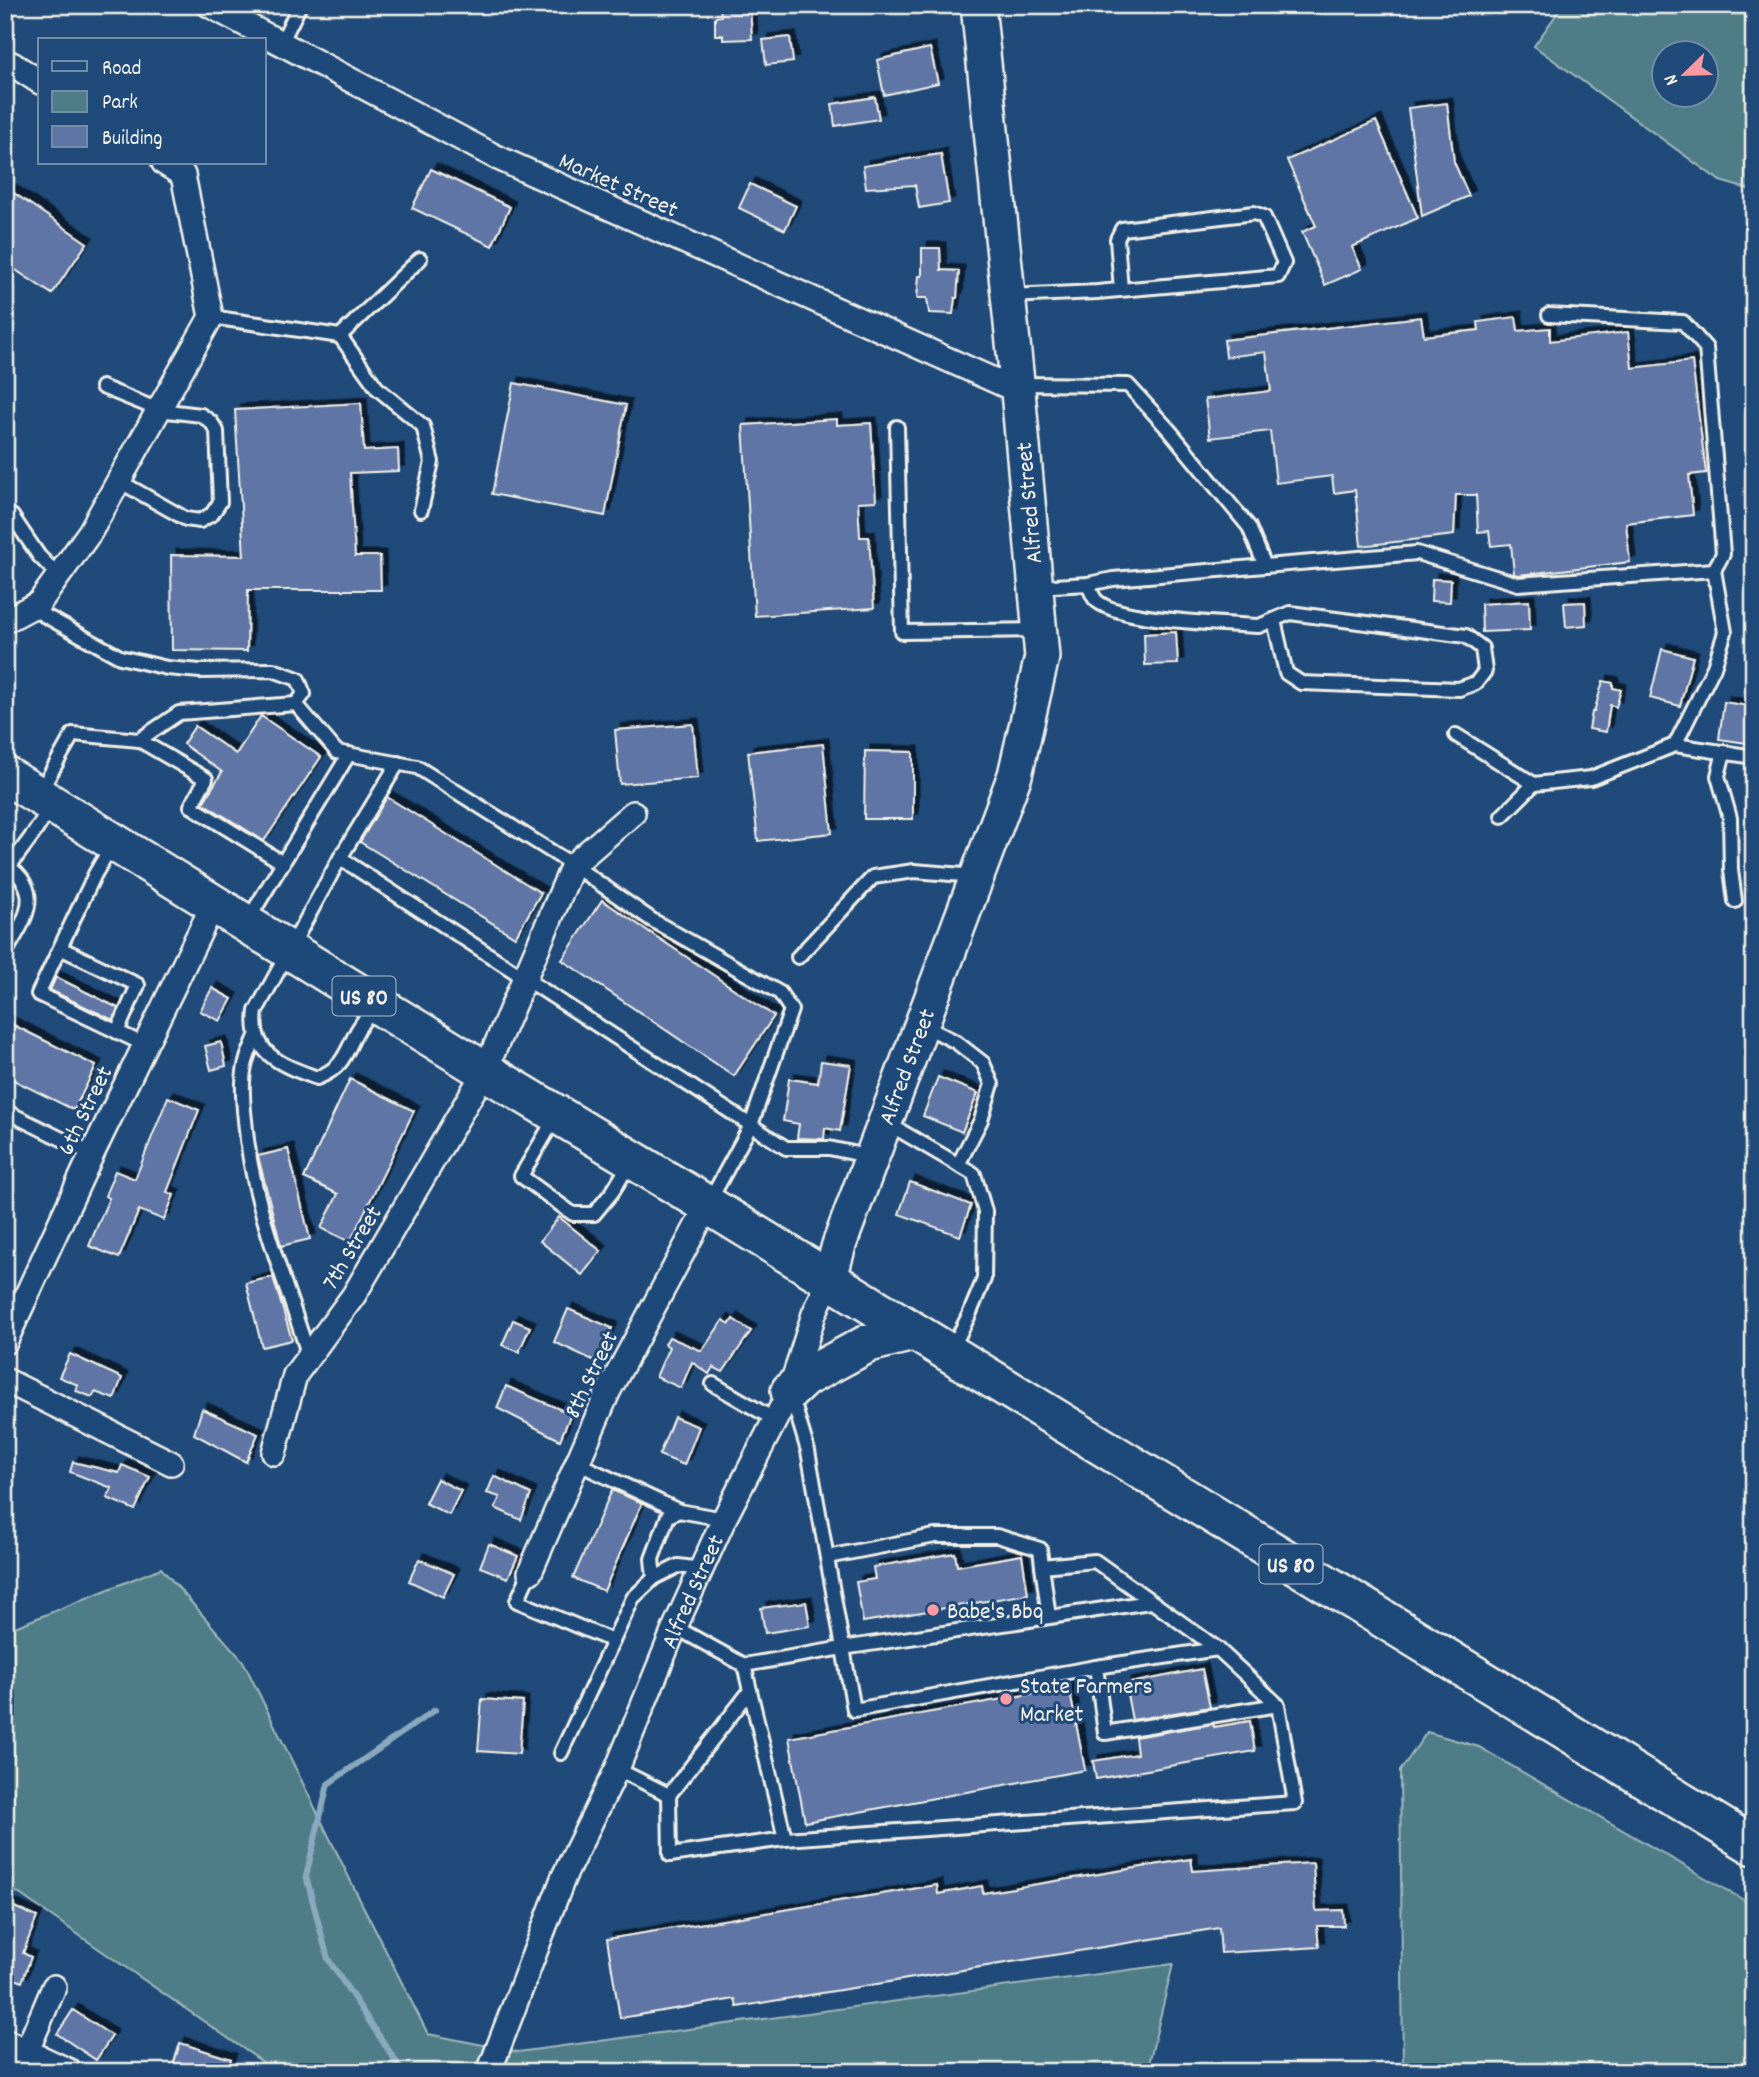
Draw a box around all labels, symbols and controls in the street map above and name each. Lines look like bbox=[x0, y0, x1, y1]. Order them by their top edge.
legend bbox=[38, 38, 266, 164]
north arrow bbox=[1650, 38, 1720, 108]
text: Road bbox=[102, 55, 141, 85]
text: N bbox=[1658, 70, 1687, 89]
text: Park bbox=[102, 89, 138, 119]
text: Building bbox=[102, 125, 162, 155]
street label: Market Street bbox=[553, 145, 683, 228]
street label: Alfred Street bbox=[1009, 440, 1053, 565]
road number: US 80 bbox=[332, 976, 396, 1015]
street label: Alfred Street bbox=[871, 1004, 946, 1131]
street label: 6th Street bbox=[50, 1061, 123, 1162]
street label: 7th Street bbox=[315, 1200, 392, 1297]
street label: 8th Street bbox=[557, 1326, 628, 1425]
street label: Alfred Street bbox=[654, 1530, 735, 1655]
road number: US 80 bbox=[1260, 1544, 1322, 1583]
place label: Babe's Bbq bbox=[947, 1596, 1043, 1630]
marker: Babe's Bbq bbox=[925, 1602, 941, 1618]
place label: State Farmers Market bbox=[1020, 1671, 1153, 1733]
marker: State Farmers Market bbox=[998, 1691, 1014, 1707]

